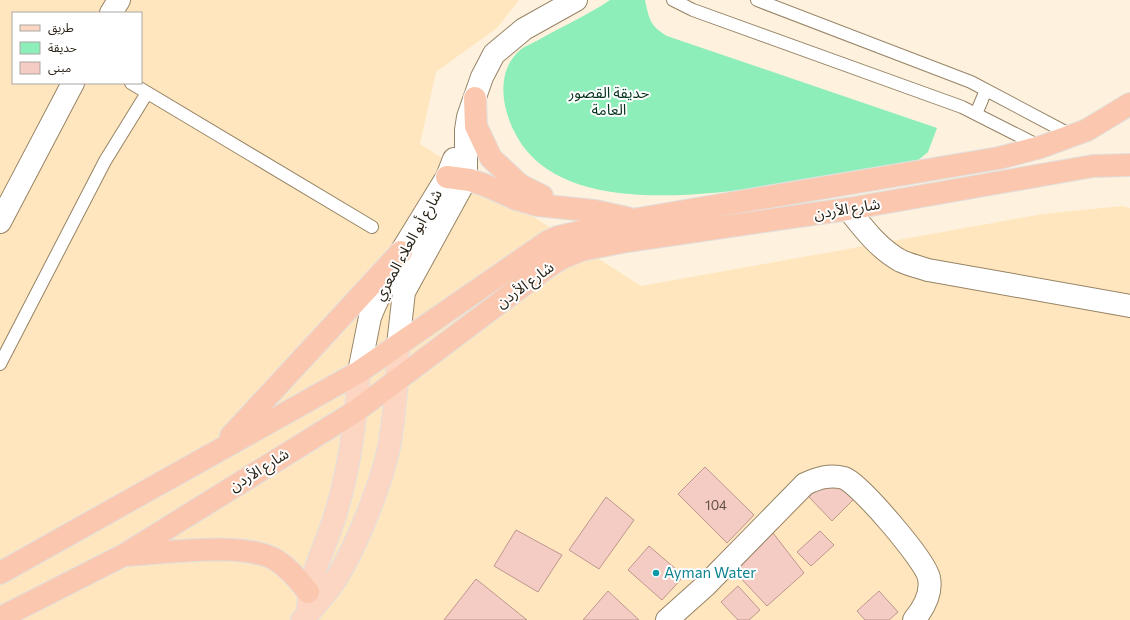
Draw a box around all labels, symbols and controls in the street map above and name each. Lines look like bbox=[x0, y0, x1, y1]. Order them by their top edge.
legend bbox=[12, 12, 142, 84]
text: طريق bbox=[48, 20, 74, 36]
text: حديقة bbox=[48, 40, 77, 55]
text: مبنى bbox=[48, 60, 71, 75]
park label: حديقة القصور العامة bbox=[568, 83, 649, 118]
street label: شارع أبو العلاء المعري bbox=[369, 186, 449, 305]
street label: شارع الأردن bbox=[812, 194, 882, 226]
street label: شارع الأردن bbox=[492, 257, 559, 314]
street label: شارع الأردن bbox=[225, 444, 294, 498]
house number: 104 bbox=[705, 497, 727, 513]
place label: Ayman Water bbox=[664, 563, 756, 581]
marker: Ayman Water bbox=[651, 568, 661, 578]

